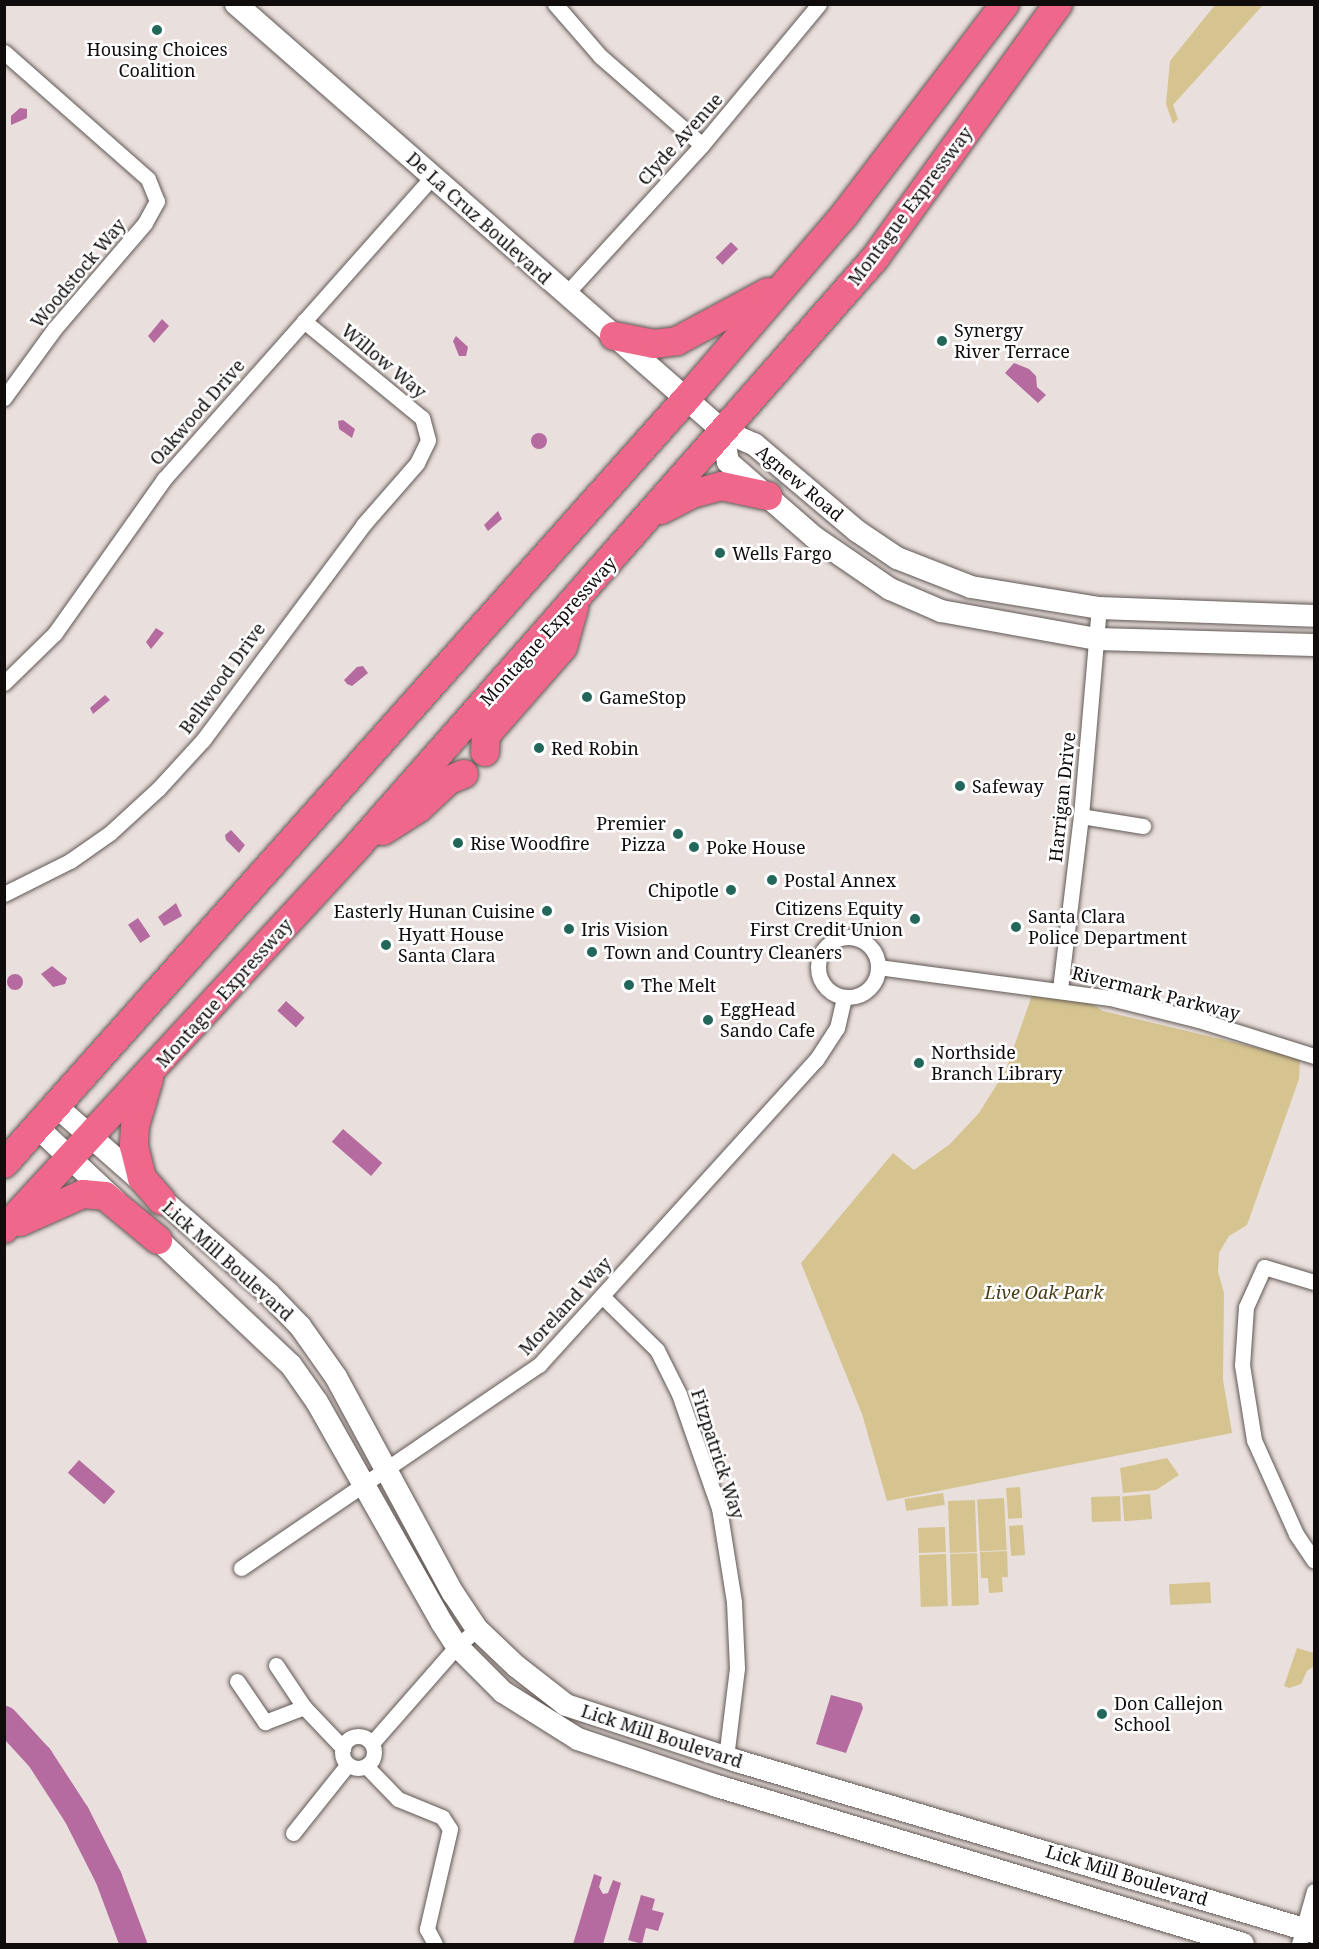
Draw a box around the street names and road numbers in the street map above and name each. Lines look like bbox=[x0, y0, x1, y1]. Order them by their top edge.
street label: Clyde Avenue bbox=[633, 88, 727, 190]
street label: Montague Expressway bbox=[843, 122, 977, 290]
street label: De La Cruz Boulevard bbox=[402, 147, 556, 289]
street label: Woodstock Way bbox=[26, 214, 130, 332]
street label: Willow Way bbox=[337, 319, 431, 403]
street label: Oakwood Drive bbox=[145, 355, 249, 469]
street label: Agnew Road bbox=[752, 440, 848, 526]
street label: Montague Expressway bbox=[475, 552, 621, 710]
street label: Bellwood Drive bbox=[174, 618, 270, 738]
street label: Harrigan Drive bbox=[1044, 731, 1080, 863]
street label: Montague Expressway bbox=[151, 914, 297, 1072]
street label: Rivermark Parkway bbox=[1070, 962, 1242, 1024]
street label: Lick Mill Boulevard bbox=[158, 1197, 298, 1325]
street label: Moreland Way bbox=[514, 1253, 616, 1359]
street label: Fitzpatrick Way bbox=[687, 1386, 749, 1522]
street label: Lick Mill Boulevard bbox=[579, 1700, 745, 1772]
street label: Lick Mill Boulevard bbox=[1043, 1840, 1211, 1910]

